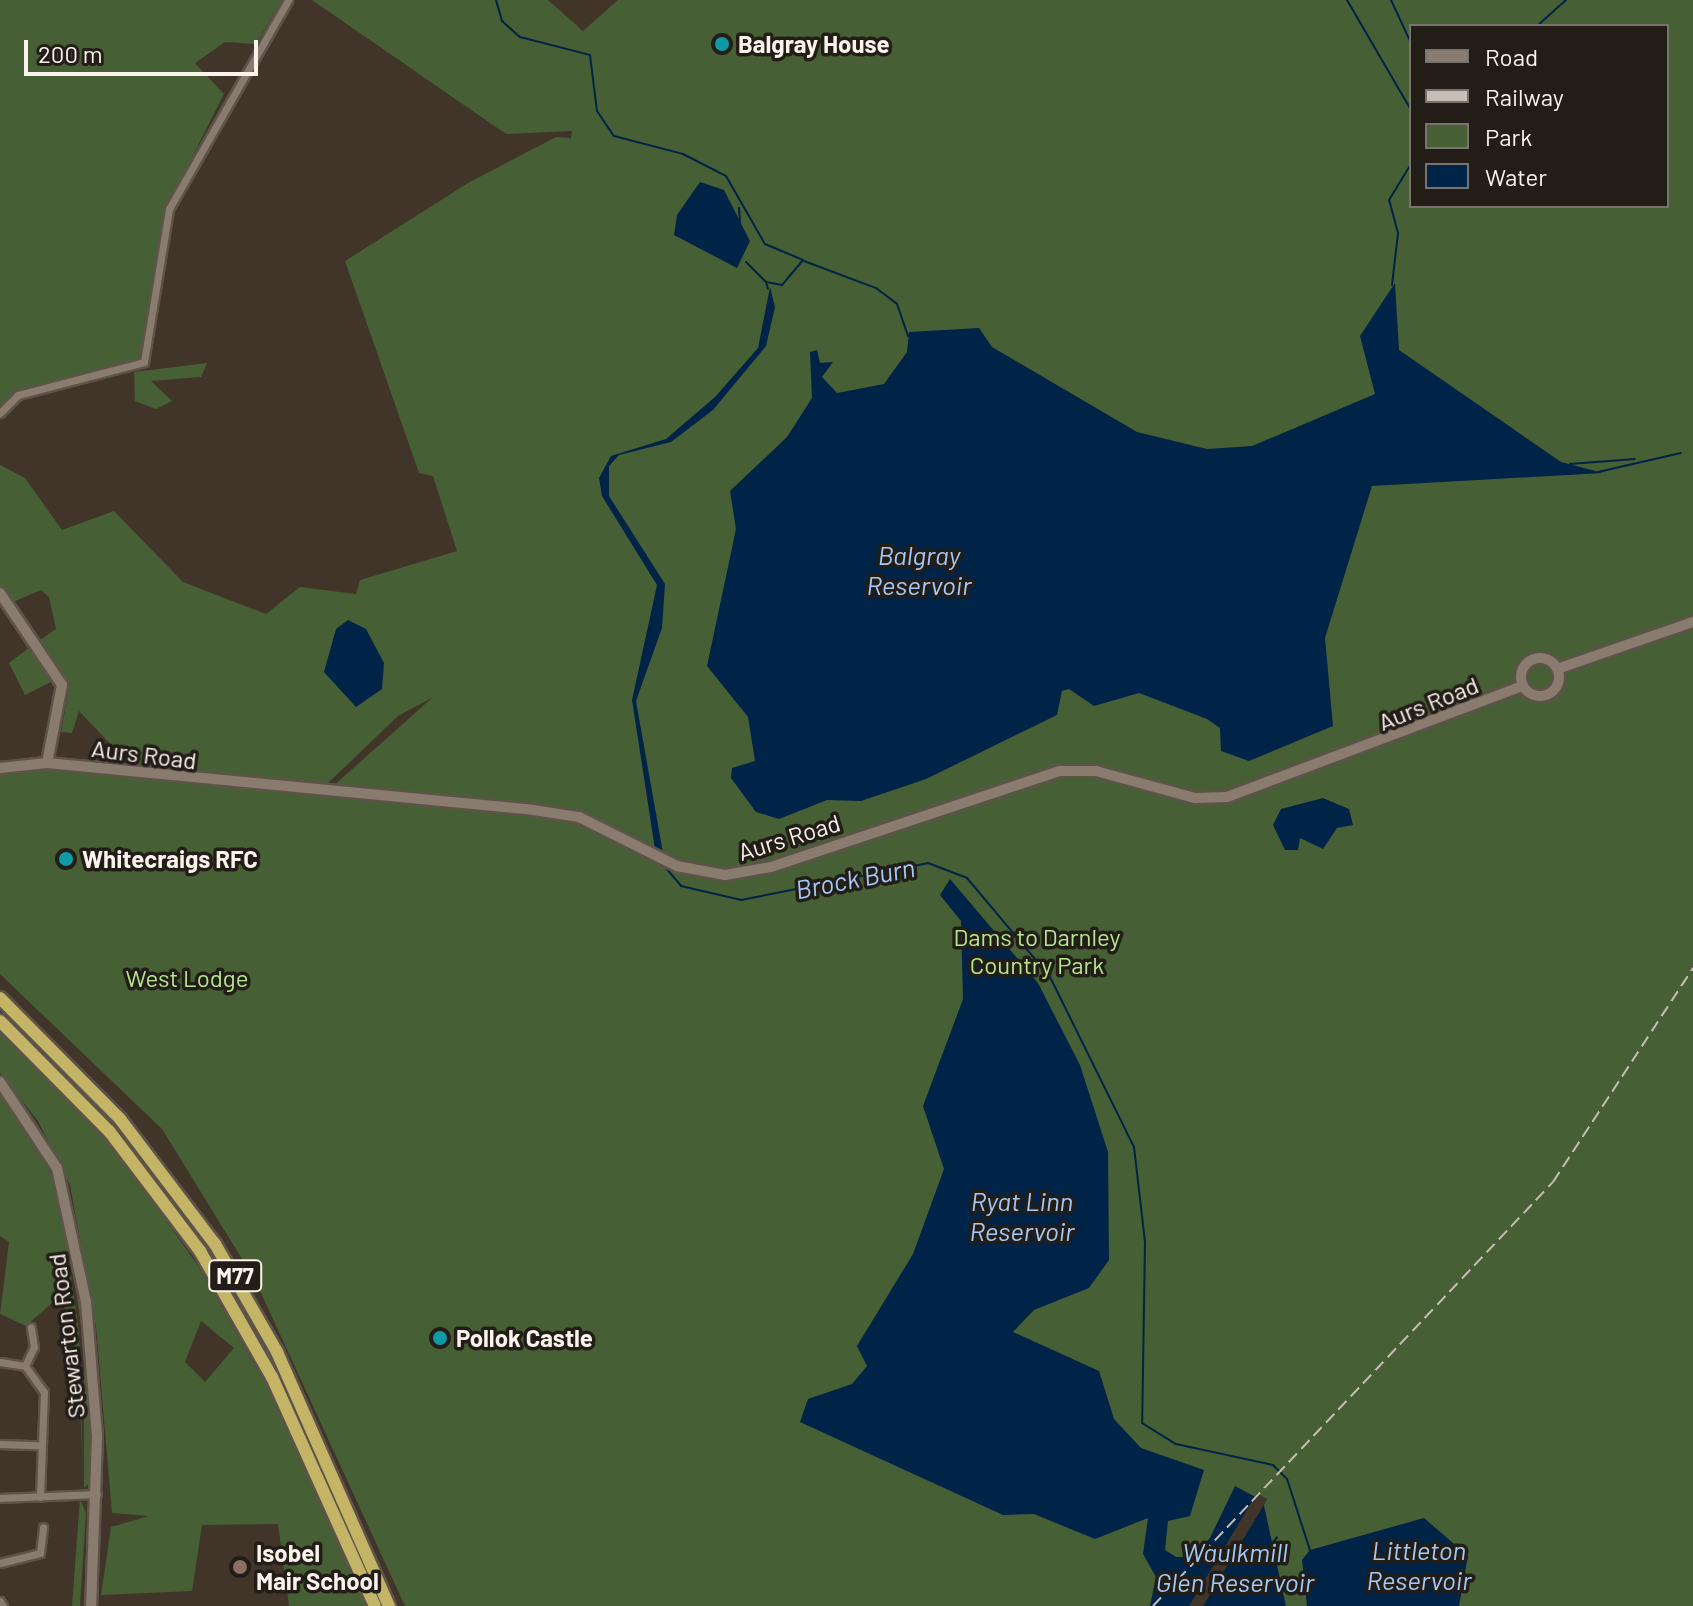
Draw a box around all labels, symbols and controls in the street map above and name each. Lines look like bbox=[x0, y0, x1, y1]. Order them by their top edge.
scale bar bbox=[28, 24, 262, 74]
legend bbox=[1409, 24, 1669, 208]
place label: Balgray House bbox=[738, 30, 890, 58]
marker: Balgray House bbox=[713, 35, 731, 53]
text: 200 m bbox=[38, 39, 103, 68]
text: Road bbox=[1485, 42, 1538, 71]
text: Railway bbox=[1485, 82, 1564, 111]
text: Park bbox=[1485, 122, 1532, 151]
text: Water bbox=[1485, 162, 1547, 191]
water label: Balgray Reservoir bbox=[867, 539, 971, 600]
street label: Aurs Road bbox=[1374, 670, 1482, 736]
street label: Aurs Road bbox=[90, 733, 198, 775]
street label: Aurs Road bbox=[734, 808, 844, 866]
place label: Whitecraigs RFC bbox=[82, 845, 258, 873]
marker: Whitecraigs RFC bbox=[57, 850, 75, 868]
water label: Brock Burn bbox=[793, 851, 917, 905]
park label: Dams to Darnley Country Park bbox=[953, 923, 1121, 979]
park label: West Lodge bbox=[126, 964, 248, 992]
water label: Ryat Linn Reservoir bbox=[970, 1185, 1074, 1246]
street label: Stewarton Road bbox=[42, 1252, 90, 1420]
road number: M77 bbox=[207, 1258, 263, 1294]
place label: Pollok Castle bbox=[456, 1324, 593, 1352]
marker: Pollok Castle bbox=[431, 1329, 449, 1347]
water label: Littleton Reservoir bbox=[1367, 1534, 1471, 1596]
water label: Waulkmill Glen Reservoir bbox=[1156, 1536, 1314, 1598]
place label: Isobel Mair School bbox=[256, 1539, 379, 1595]
marker: Isobel Mair School bbox=[231, 1558, 249, 1576]

